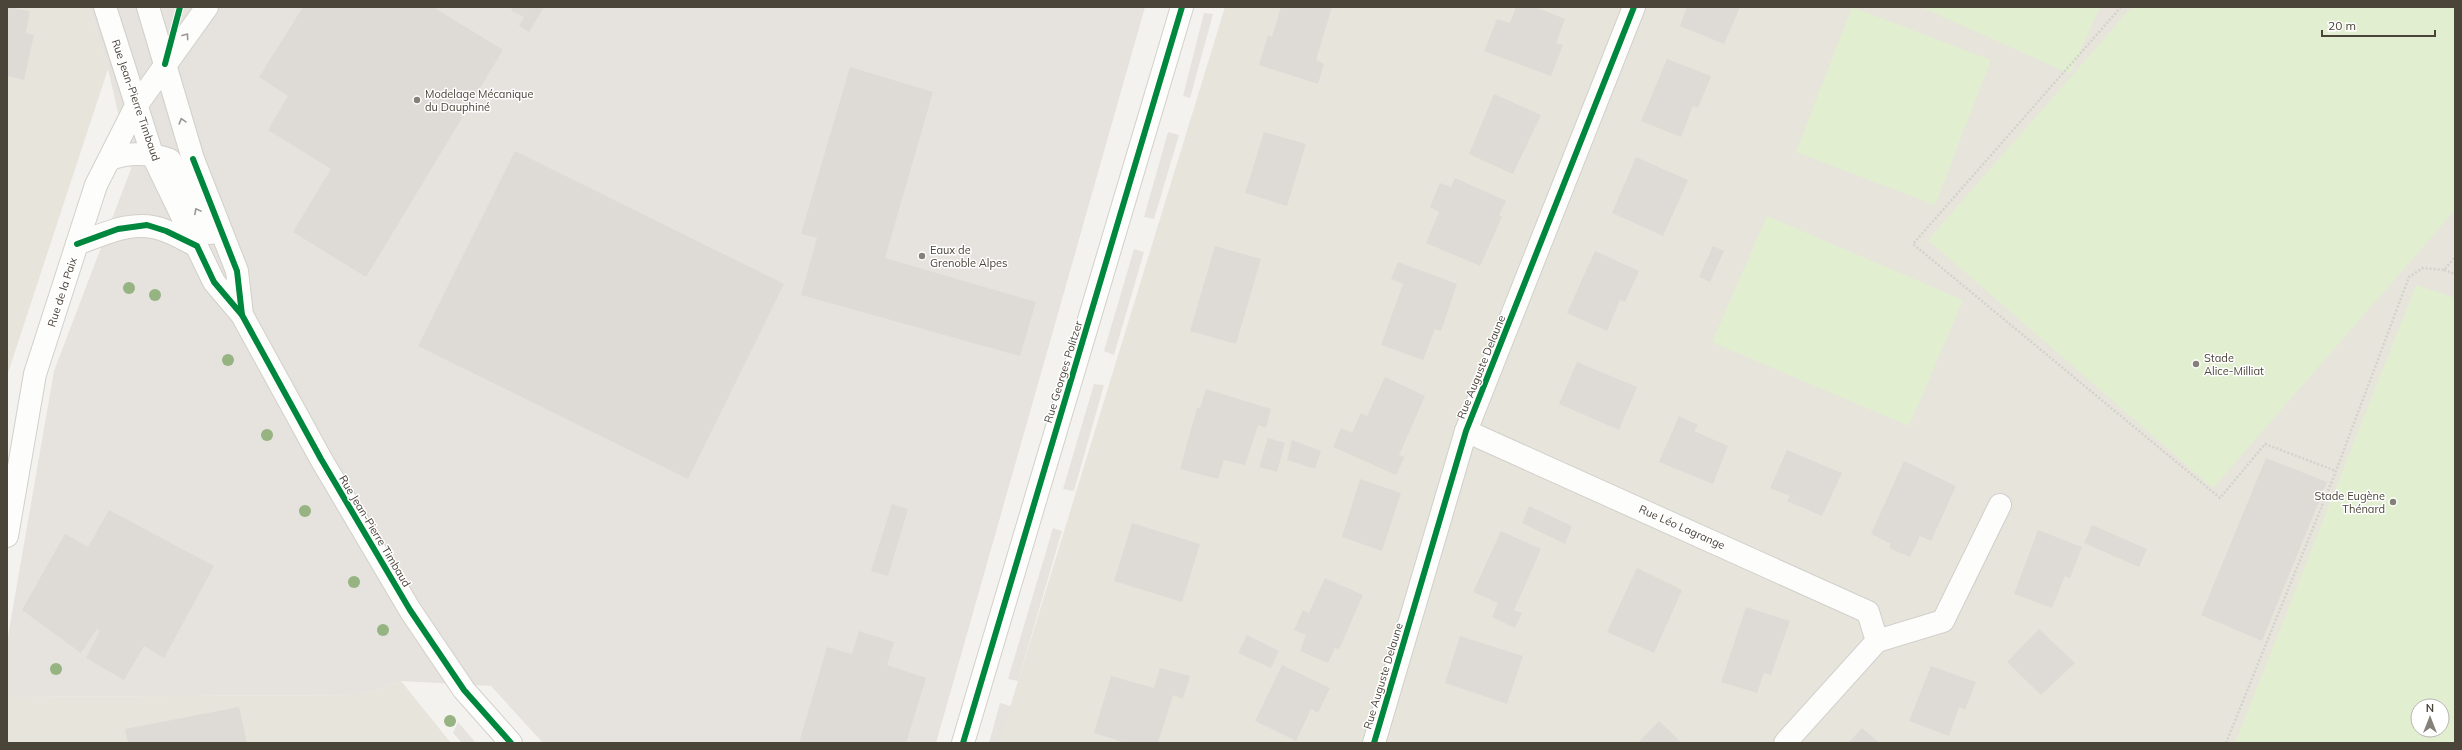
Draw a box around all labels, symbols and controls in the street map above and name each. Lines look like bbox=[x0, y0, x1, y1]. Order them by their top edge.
scale bar bbox=[2322, 12, 2435, 38]
text: 20 m bbox=[2328, 18, 2356, 33]
one-way arrow bbox=[181, 33, 188, 40]
street label: Rue Jean-Pierre Timbaud bbox=[109, 37, 163, 163]
place label: Modelage Mécanique du Dauphiné bbox=[425, 87, 533, 114]
marker: Modelage Mécanique du Dauphiné bbox=[412, 95, 422, 105]
one-way arrow bbox=[178, 118, 187, 125]
one-way arrow bbox=[194, 208, 202, 215]
place label: Eaux de Grenoble Alpes bbox=[930, 243, 1008, 270]
marker: Eaux de Grenoble Alpes bbox=[917, 251, 927, 261]
street label: Rue de la Paix bbox=[44, 255, 80, 329]
street label: Rue Auguste Delaune bbox=[1454, 313, 1508, 421]
street label: Rue Georges Politzer bbox=[1041, 319, 1085, 425]
place label: Stade Alice-Milliat bbox=[2204, 351, 2264, 378]
marker: Stade Alice-Milliat bbox=[2191, 359, 2201, 369]
street label: Rue Jean-Pierre Timbaud bbox=[336, 473, 414, 589]
place label: Stade Eugène Thénard bbox=[2314, 489, 2385, 516]
marker: Stade Eugène Thénard bbox=[2388, 497, 2398, 507]
street label: Rue Léo Lagrange bbox=[1637, 502, 1727, 552]
street label: Rue Auguste Delaune bbox=[1360, 621, 1406, 731]
north arrow bbox=[2410, 698, 2450, 738]
text: N bbox=[2426, 701, 2434, 715]

